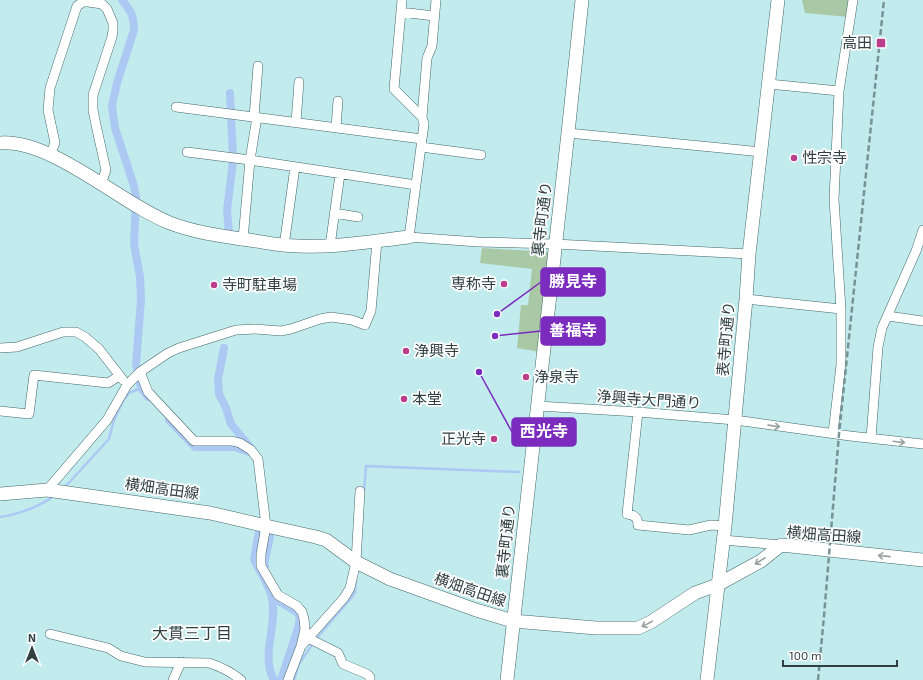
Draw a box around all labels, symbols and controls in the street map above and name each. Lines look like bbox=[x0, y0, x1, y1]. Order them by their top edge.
place label: 高田 bbox=[842, 33, 872, 51]
marker: 高田 bbox=[875, 37, 887, 49]
place label: 性宗寺 bbox=[802, 148, 847, 166]
marker: 性宗寺 bbox=[789, 153, 799, 163]
street label: 裏寺町通り bbox=[528, 181, 555, 257]
callout: 勝見寺 bbox=[541, 268, 605, 296]
text: 勝見寺 bbox=[549, 271, 597, 290]
place label: 専称寺 bbox=[451, 274, 496, 292]
place label: 寺町駐車場 bbox=[222, 275, 297, 293]
marker: 専称寺 bbox=[499, 279, 509, 289]
marker: 寺町駐車場 bbox=[209, 280, 219, 290]
street label: 表寺町通り bbox=[713, 301, 737, 377]
callout: 善福寺 bbox=[541, 317, 605, 345]
text: 善福寺 bbox=[549, 320, 597, 339]
place label: 浄興寺 bbox=[414, 341, 459, 359]
marker: 浄興寺 bbox=[401, 346, 411, 356]
place label: 浄泉寺 bbox=[534, 367, 579, 385]
marker: 浄泉寺 bbox=[521, 372, 531, 382]
street label: 浄興寺大門通り bbox=[596, 386, 702, 412]
place label: 本堂 bbox=[412, 389, 442, 407]
marker: 本堂 bbox=[399, 394, 409, 404]
callout: 西光寺 bbox=[512, 418, 576, 446]
text: 西光寺 bbox=[520, 421, 568, 440]
one-way arrow bbox=[767, 422, 780, 429]
place label: 正光寺 bbox=[441, 429, 486, 447]
marker: 正光寺 bbox=[489, 434, 499, 444]
one-way arrow bbox=[892, 438, 905, 446]
street label: 横畑高田線 bbox=[124, 474, 201, 502]
street label: 裏寺町通り bbox=[492, 503, 518, 579]
street label: 横畑高田線 bbox=[786, 522, 862, 546]
one-way arrow bbox=[878, 552, 891, 559]
one-way arrow bbox=[754, 558, 766, 566]
street label: 横畑高田線 bbox=[432, 568, 509, 610]
one-way arrow bbox=[641, 620, 653, 628]
district label: 大貫三丁目 bbox=[152, 623, 232, 642]
north arrow bbox=[12, 628, 52, 668]
text: N bbox=[28, 631, 36, 644]
scale bar bbox=[783, 642, 897, 668]
text: 100 m bbox=[789, 648, 821, 662]

